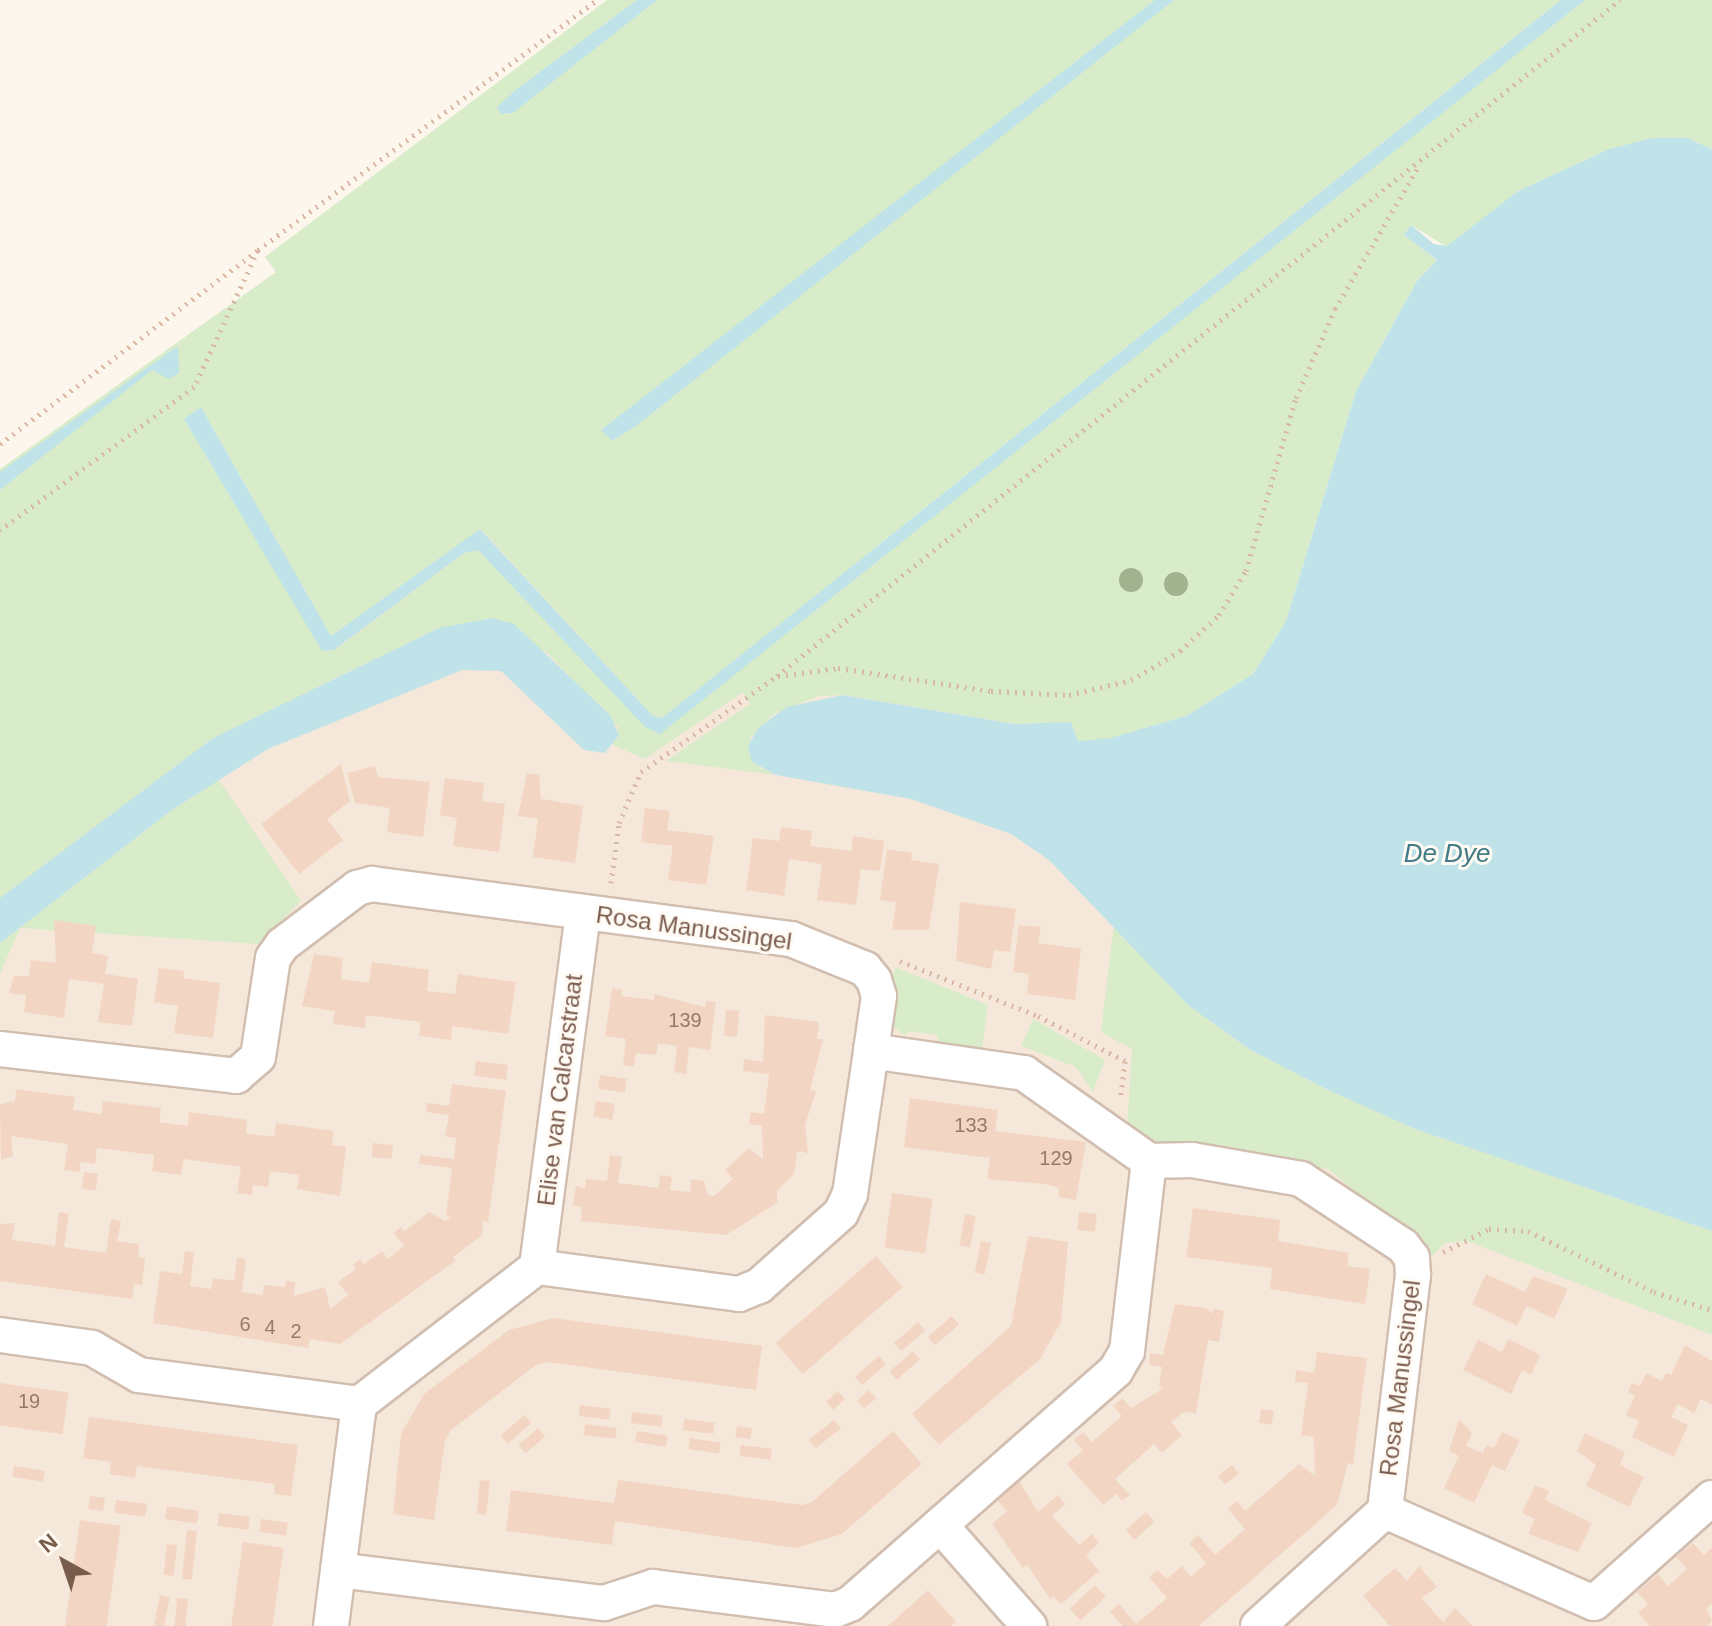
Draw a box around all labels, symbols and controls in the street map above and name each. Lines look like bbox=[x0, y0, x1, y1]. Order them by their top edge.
water label: De Dye bbox=[1404, 838, 1490, 870]
street label: Rosa Manussingel bbox=[594, 900, 794, 956]
street label: Elise van Calcarstraat bbox=[531, 972, 589, 1208]
house number: 139 bbox=[668, 1008, 702, 1032]
house number: 133 bbox=[954, 1113, 988, 1137]
house number: 129 bbox=[1039, 1146, 1073, 1170]
street label: Rosa Manussingel bbox=[1374, 1278, 1426, 1478]
house number: 6 bbox=[239, 1312, 251, 1336]
house number: 4 bbox=[264, 1315, 276, 1339]
house number: 2 bbox=[290, 1319, 302, 1343]
house number: 19 bbox=[18, 1389, 40, 1413]
north arrow bbox=[24, 1522, 104, 1602]
text: N bbox=[34, 1529, 62, 1558]

